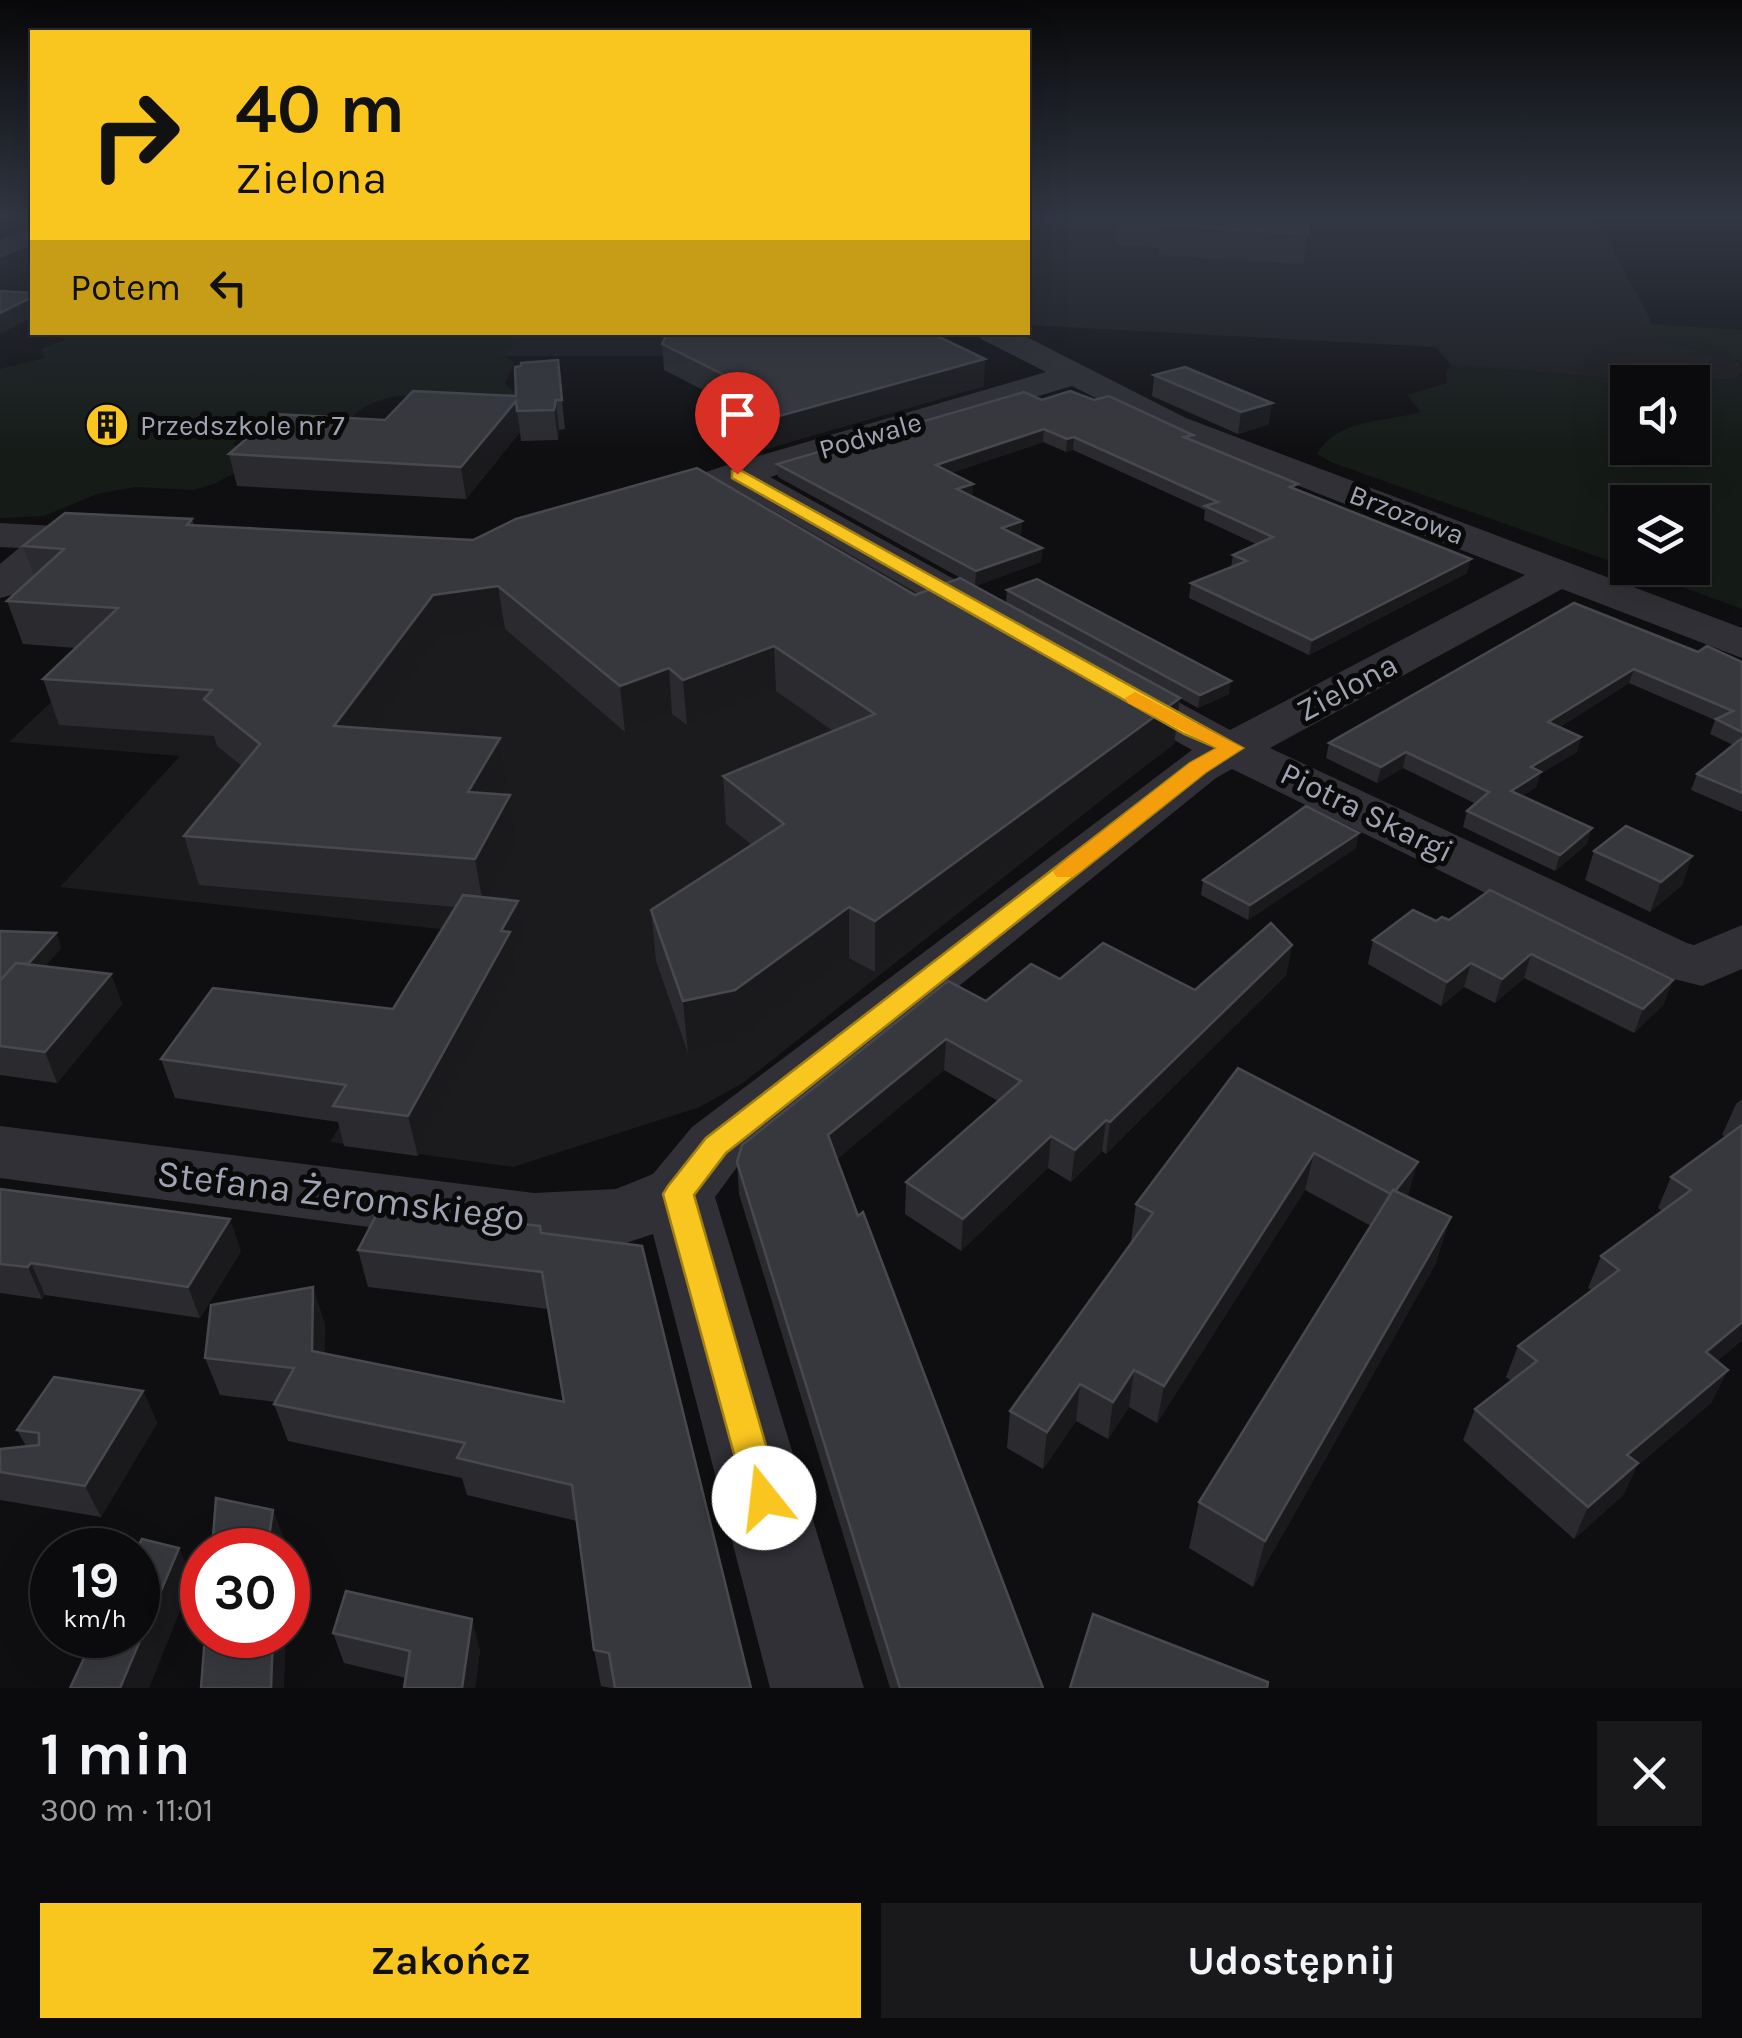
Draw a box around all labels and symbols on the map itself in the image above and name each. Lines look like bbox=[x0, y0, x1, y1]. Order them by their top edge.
pin bbox=[695, 372, 780, 475]
building icon: Przedszkole nr 7 bbox=[84, 402, 130, 448]
street label: Podwale bbox=[815, 405, 925, 466]
place label: Przedszkole nr 7 bbox=[140, 409, 345, 442]
street label: Brzozowa bbox=[1345, 477, 1469, 551]
street label: Zielona bbox=[1291, 646, 1404, 729]
street label: Piotra Skargi bbox=[1275, 755, 1459, 870]
street label: Stefana Żeromskiego bbox=[155, 1151, 527, 1240]
position arrow bbox=[712, 1446, 816, 1550]
speed limit sign: 30 bbox=[180, 1528, 310, 1658]

